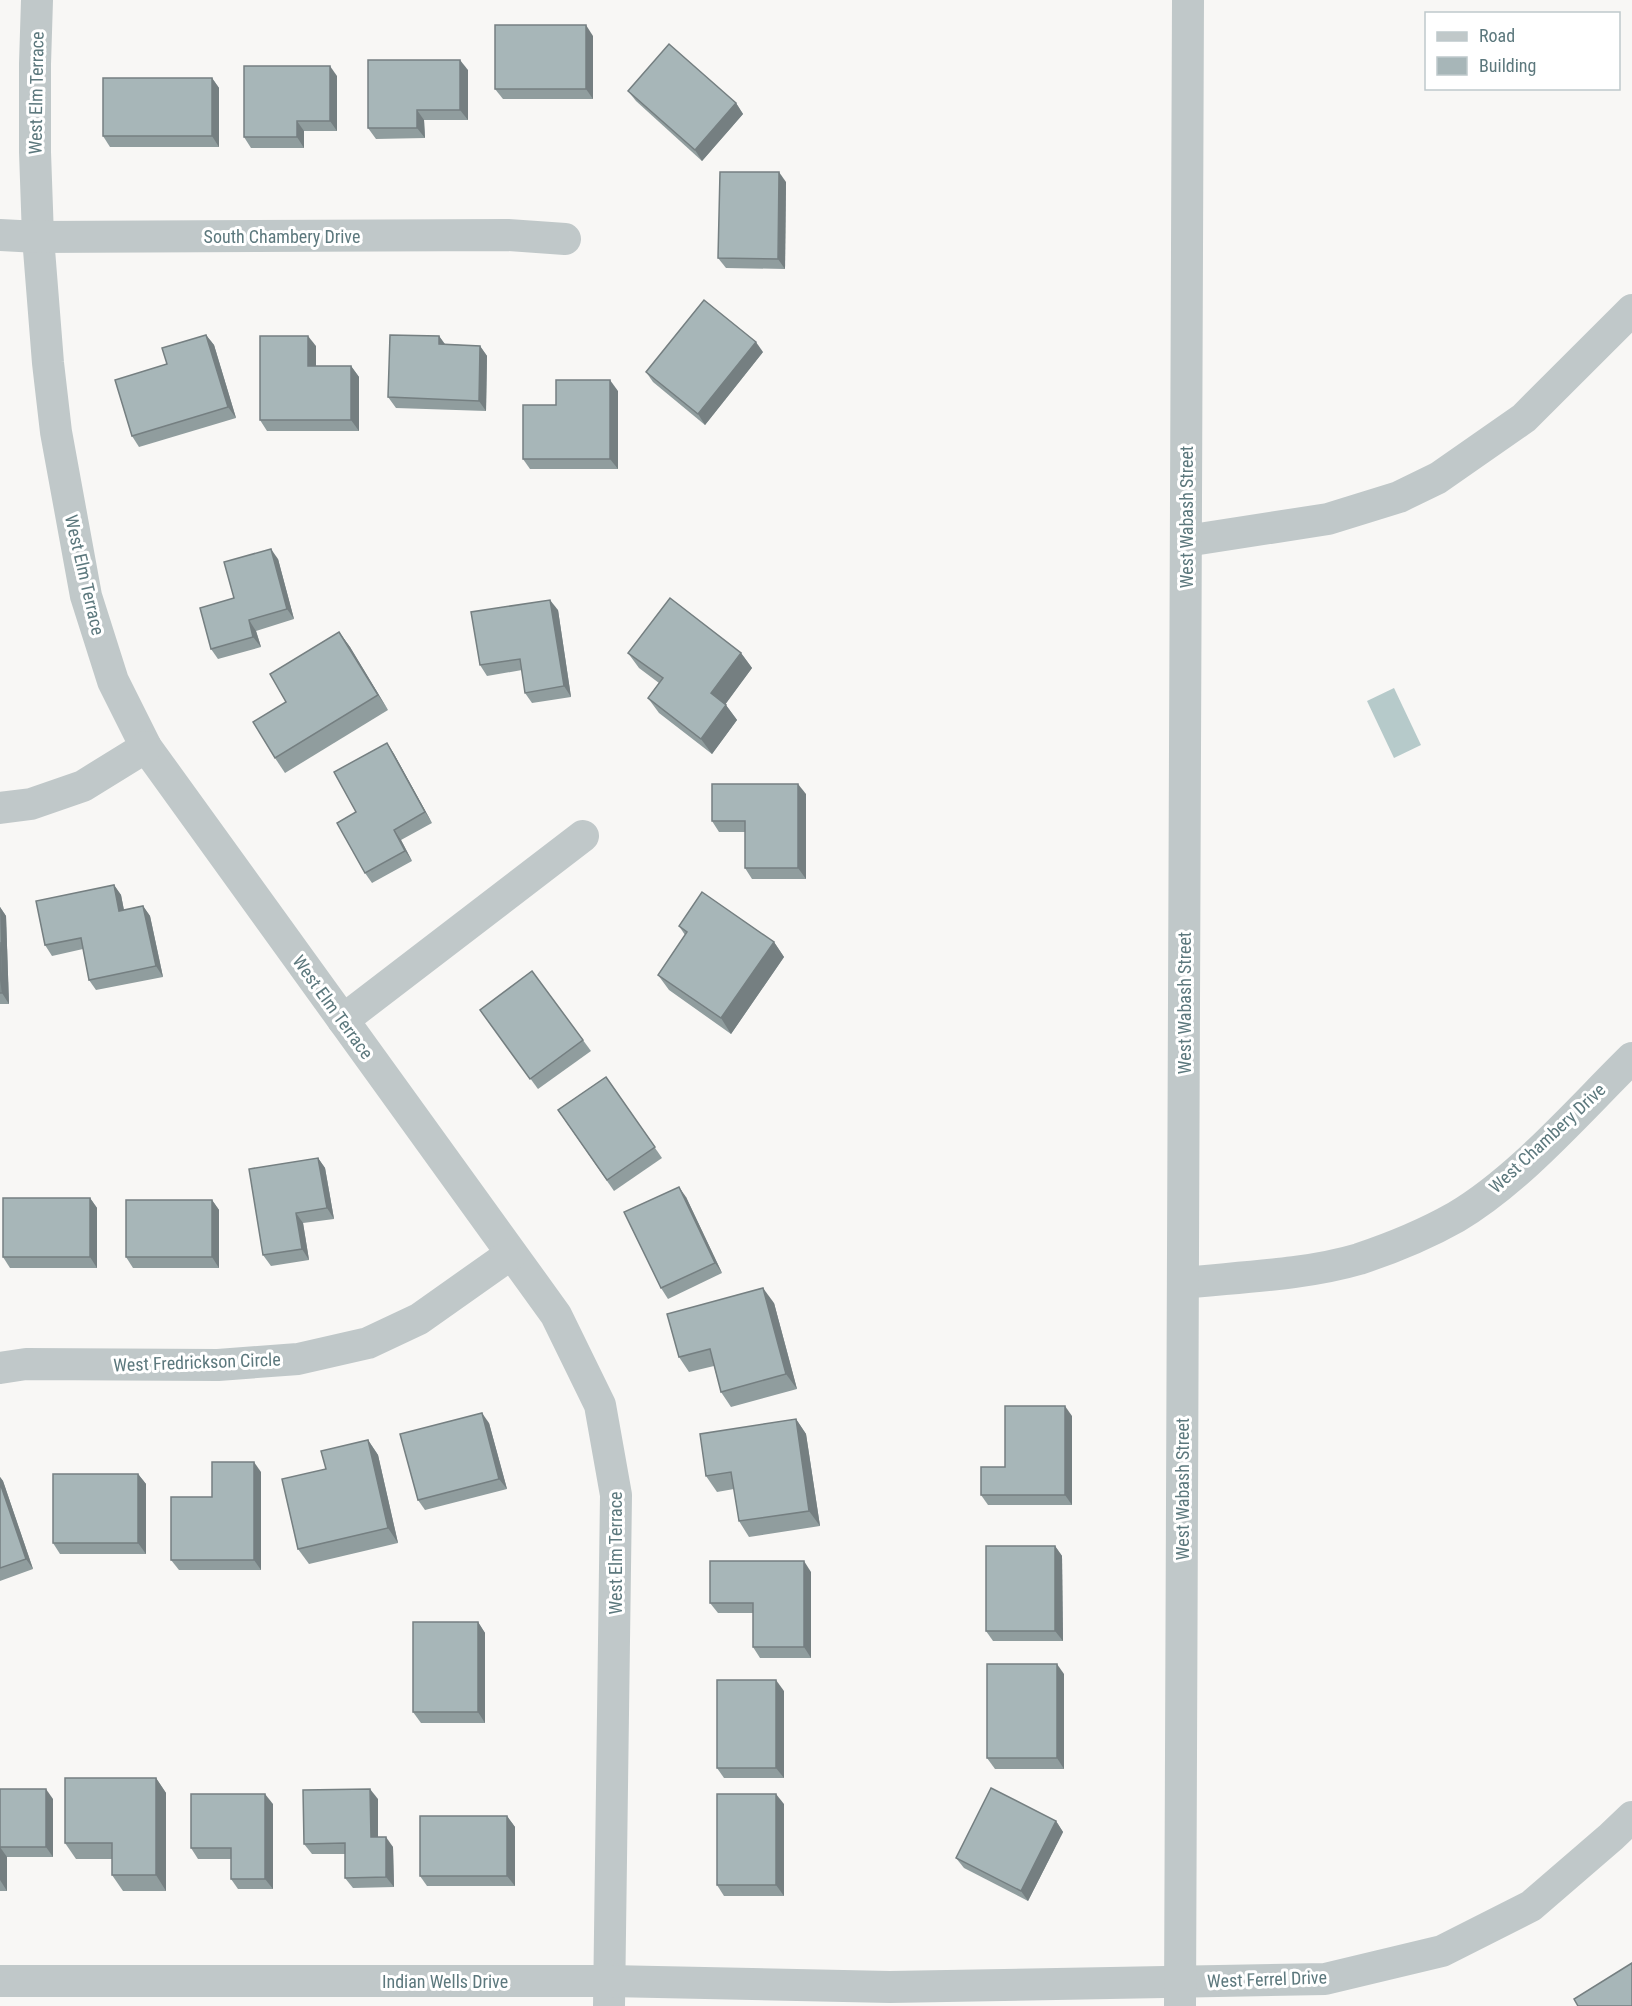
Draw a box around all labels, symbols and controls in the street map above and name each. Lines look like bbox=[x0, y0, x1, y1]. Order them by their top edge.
legend bbox=[1425, 12, 1620, 90]
text: Road bbox=[1479, 25, 1515, 46]
street label: West Elm Terrace bbox=[24, 31, 48, 155]
text: Building bbox=[1479, 55, 1536, 76]
street label: South Chambery Drive bbox=[204, 226, 360, 247]
street label: West Wabash Street bbox=[1176, 446, 1197, 588]
street label: West Elm Terrace bbox=[61, 513, 109, 637]
street label: West Wabash Street bbox=[1174, 932, 1195, 1074]
street label: West Elm Terrace bbox=[288, 951, 378, 1063]
street label: West Chambery Drive bbox=[1485, 1079, 1609, 1197]
street label: West Fredrickson Circle bbox=[113, 1349, 281, 1375]
street label: West Wabash Street bbox=[1172, 1418, 1193, 1560]
street label: West Elm Terrace bbox=[605, 1492, 626, 1614]
street label: West Ferrel Drive bbox=[1207, 1966, 1327, 1992]
street label: Indian Wells Drive bbox=[382, 1971, 508, 1992]

